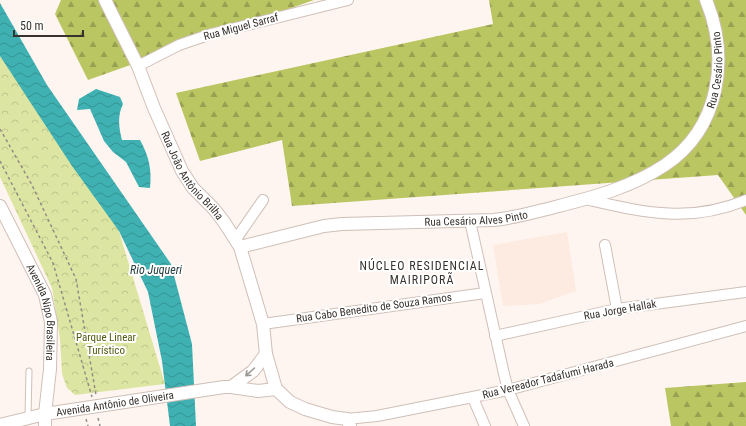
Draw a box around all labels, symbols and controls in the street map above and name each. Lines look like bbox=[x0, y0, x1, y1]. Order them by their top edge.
street label: Rua Miguel Sarraf bbox=[202, 11, 280, 43]
scale bar bbox=[14, 12, 83, 38]
text: 50 m bbox=[20, 19, 44, 33]
street label: Rua Cesário Pinto bbox=[704, 30, 725, 110]
street label: Rua João Antônio Brilha bbox=[159, 129, 226, 222]
street label: Rua Cesário Alves Pinto bbox=[424, 208, 529, 228]
district label: NÚCLEO RESIDENCIAL MAIRIPORÃ bbox=[360, 258, 484, 287]
street label: Avenida Nipo Brasileira bbox=[24, 262, 58, 361]
water label: Rio Juqueri bbox=[130, 263, 182, 277]
street label: Rua Cabo Benedito de Souza Ramos bbox=[295, 291, 453, 325]
street label: Rua Jorge Hallak bbox=[583, 297, 657, 323]
park label: Parque Linear Turístico bbox=[76, 331, 137, 357]
street label: Rua Vereador Tadafumi Harada bbox=[481, 356, 615, 402]
one-way arrow bbox=[246, 367, 256, 376]
street label: Avenida Antônio de Oliveira bbox=[55, 388, 175, 419]

